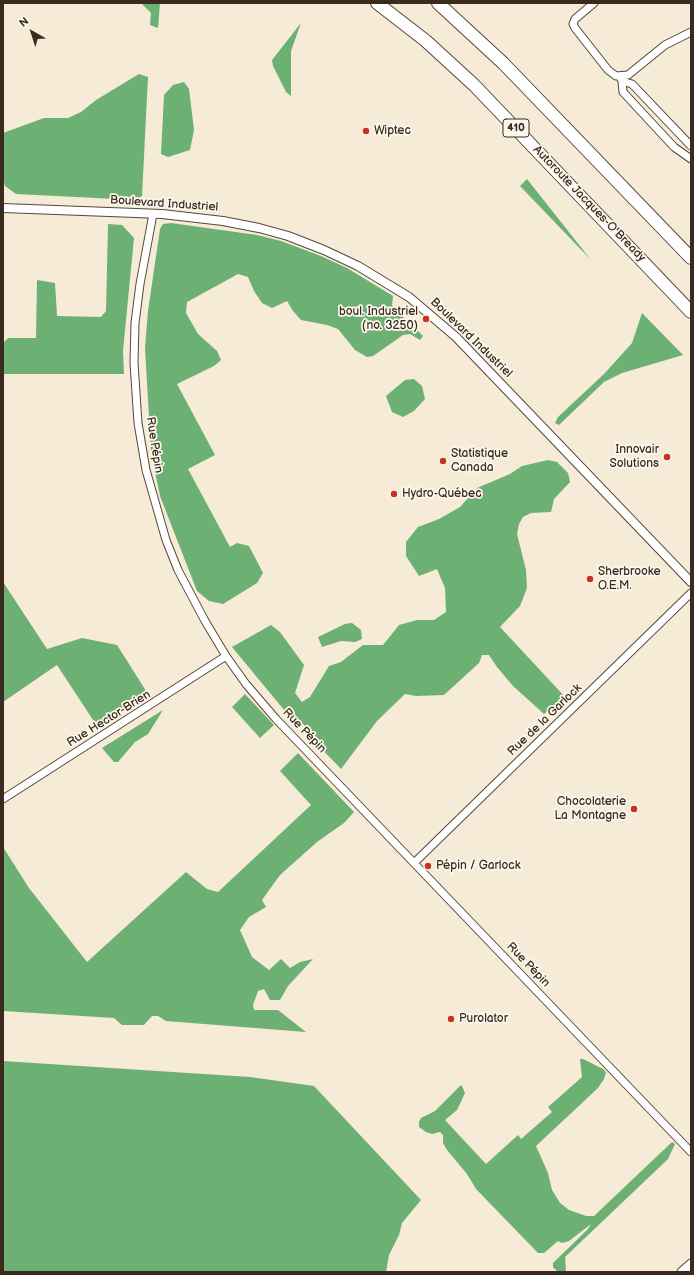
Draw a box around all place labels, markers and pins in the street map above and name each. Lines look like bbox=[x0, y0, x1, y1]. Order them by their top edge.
place label: Wiptec bbox=[374, 124, 411, 138]
marker: Wiptec bbox=[361, 126, 371, 136]
place label: boul. Industriel (no. 3250) bbox=[339, 305, 418, 333]
marker: boul. Industriel (no. 3250) bbox=[421, 314, 431, 324]
place label: Innovair Solutions bbox=[610, 443, 659, 471]
place label: Statistique Canada bbox=[451, 447, 508, 475]
marker: Innovair Solutions bbox=[662, 452, 672, 462]
marker: Statistique Canada bbox=[438, 456, 448, 466]
place label: Hydro-Québec bbox=[402, 487, 482, 501]
marker: Hydro-Québec bbox=[389, 489, 399, 499]
place label: Sherbrooke O.E.M. bbox=[598, 565, 661, 593]
marker: Sherbrooke O.E.M. bbox=[585, 574, 595, 584]
place label: Chocolaterie La Montagne bbox=[555, 795, 626, 823]
marker: Chocolaterie La Montagne bbox=[629, 804, 639, 814]
place label: Pépin / Garlock bbox=[436, 859, 521, 873]
marker: Pépin / Garlock bbox=[423, 861, 433, 871]
place label: Purolator bbox=[459, 1012, 508, 1026]
marker: Purolator bbox=[446, 1014, 456, 1024]

